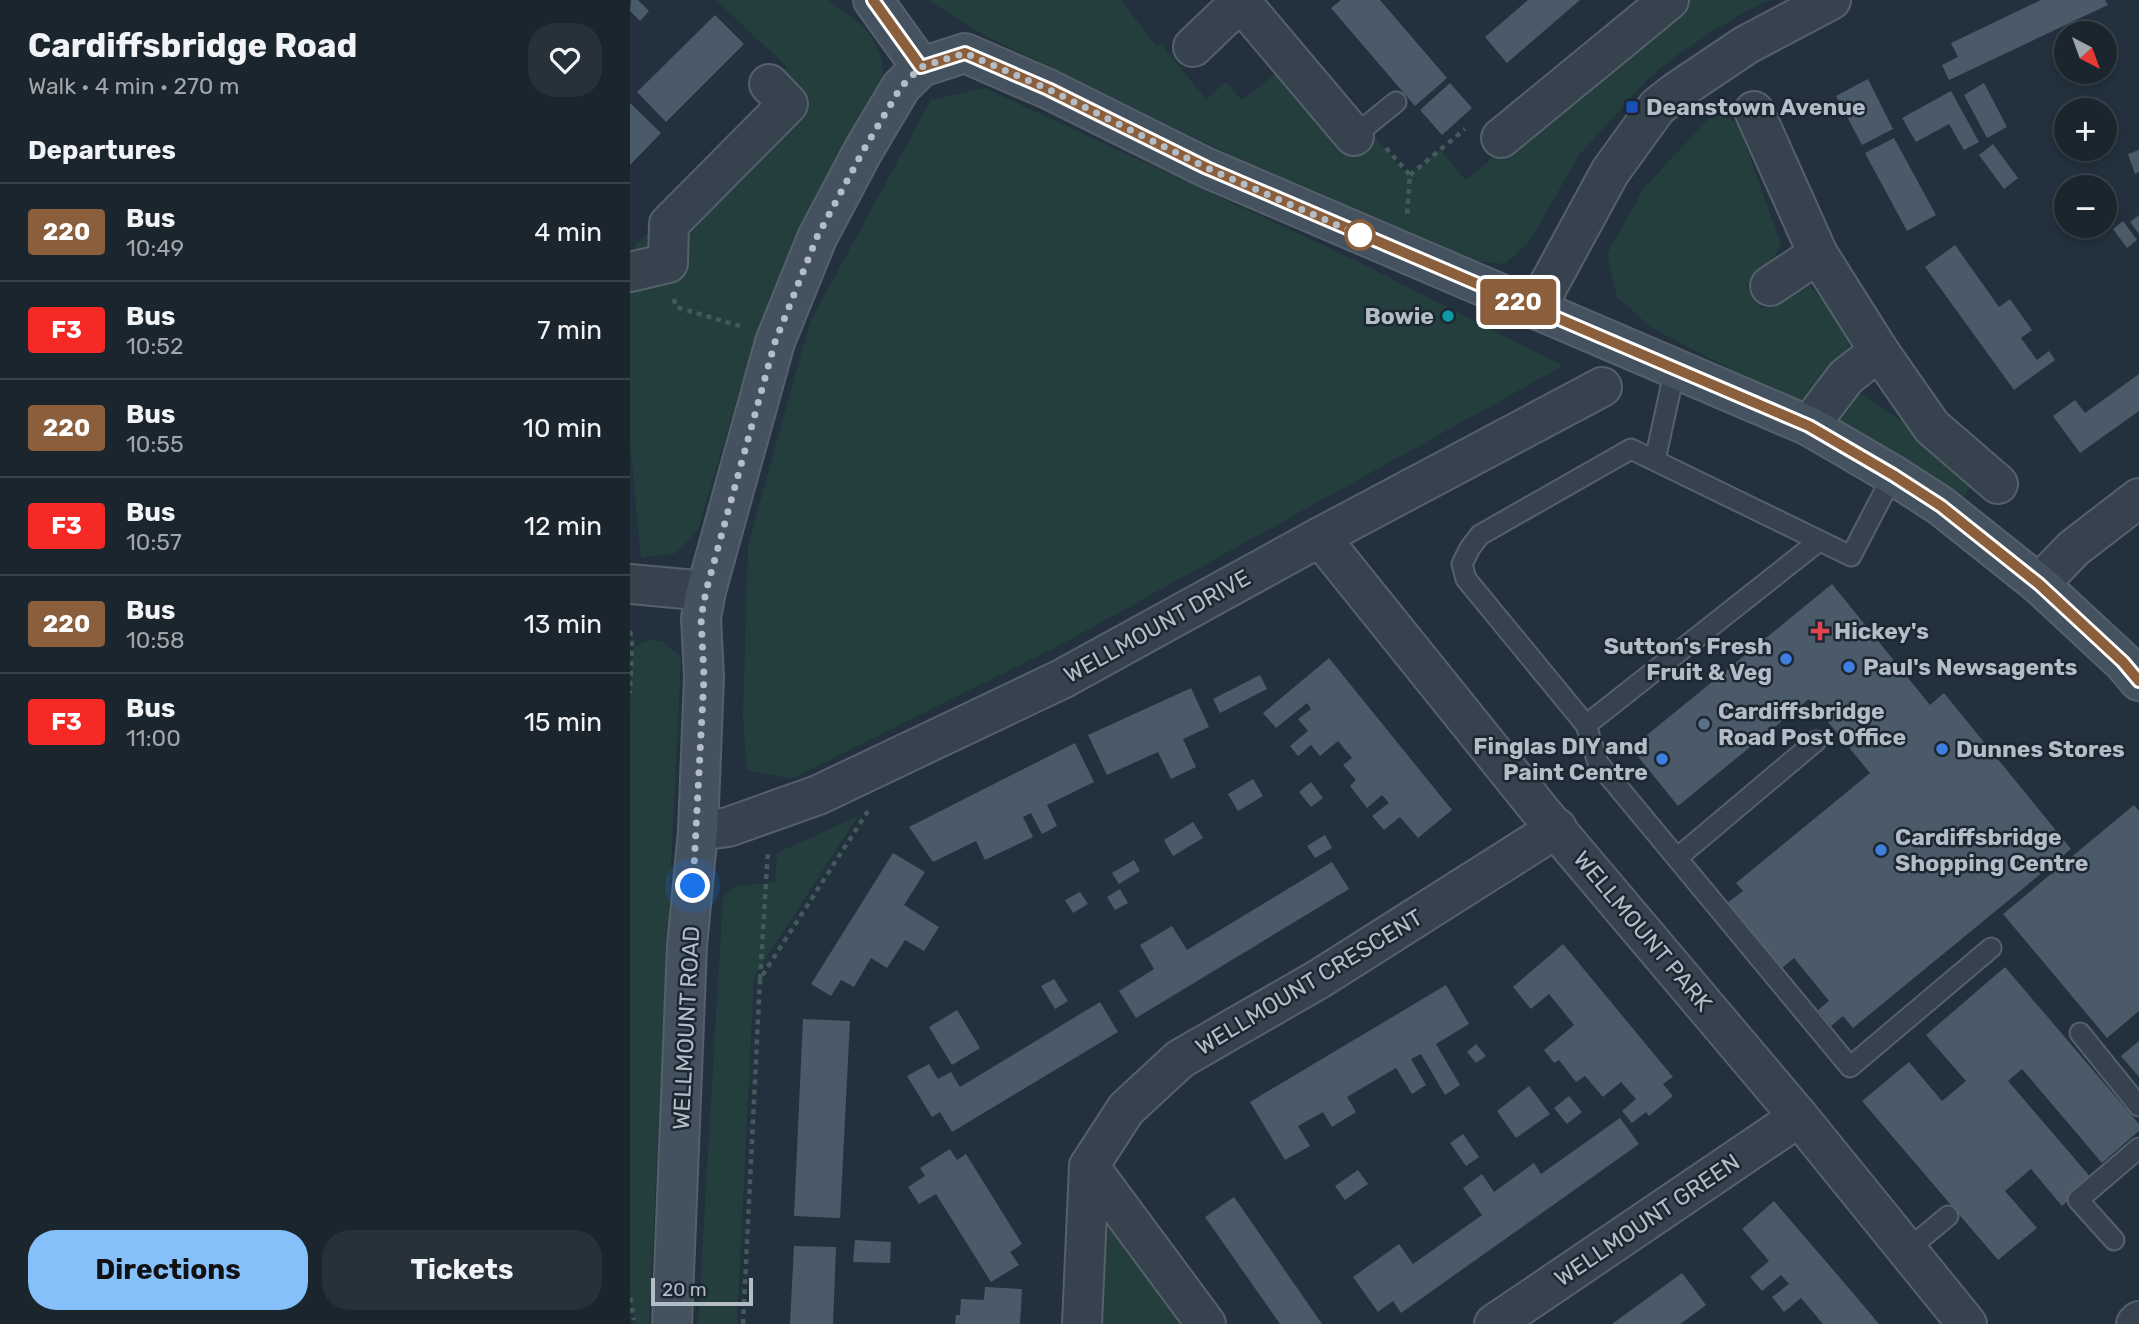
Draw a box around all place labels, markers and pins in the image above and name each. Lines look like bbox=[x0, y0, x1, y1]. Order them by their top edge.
place label: Deanstown Avenue bbox=[1646, 93, 1866, 121]
marker: Deanstown Avenue bbox=[1624, 99, 1640, 115]
unlabelled marker bbox=[1345, 220, 1375, 250]
place label: Bowie bbox=[1365, 302, 1434, 330]
marker: Bowie bbox=[1440, 308, 1456, 324]
place label: Hickey's bbox=[1834, 617, 1929, 645]
marker: Hickey's bbox=[1812, 623, 1828, 639]
place label: Sutton's Fresh Fruit & Veg bbox=[1604, 632, 1772, 686]
marker: Sutton's Fresh Fruit & Veg bbox=[1778, 651, 1794, 667]
place label: Paul's Newsagents bbox=[1863, 653, 2078, 681]
marker: Paul's Newsagents bbox=[1841, 659, 1857, 675]
place label: Cardiffsbridge Road Post Office bbox=[1718, 697, 1906, 751]
marker: Cardiffsbridge Road Post Office bbox=[1696, 716, 1712, 732]
place label: Finglas DIY and Paint Centre bbox=[1473, 732, 1648, 786]
place label: Dunnes Stores bbox=[1956, 735, 2125, 763]
marker: Dunnes Stores bbox=[1934, 741, 1950, 757]
marker: Finglas DIY and Paint Centre bbox=[1654, 751, 1670, 767]
place label: Cardiffsbridge Shopping Centre bbox=[1895, 823, 2088, 877]
marker: Cardiffsbridge Shopping Centre bbox=[1873, 842, 1889, 858]

